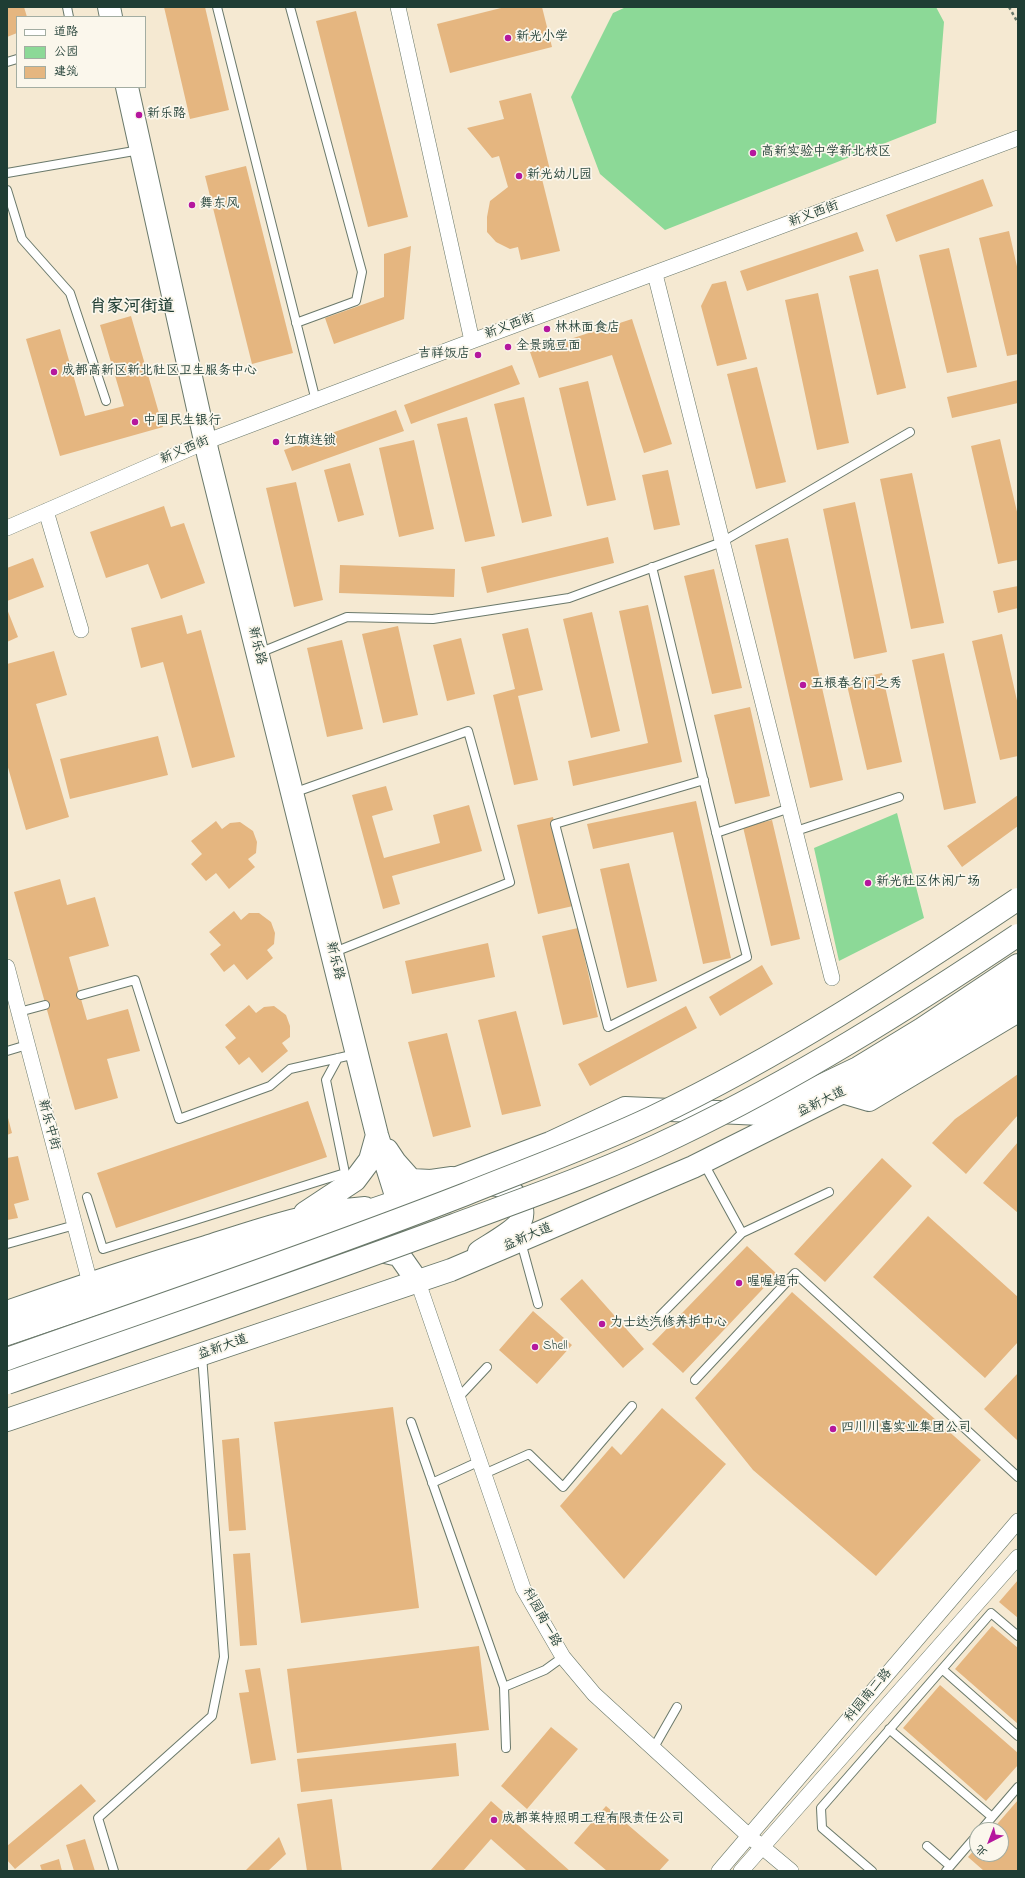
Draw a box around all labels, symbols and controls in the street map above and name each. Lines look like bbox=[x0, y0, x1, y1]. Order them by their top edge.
legend bbox=[16, 16, 146, 88]
text: 道路 bbox=[54, 23, 78, 41]
place label: 新光小学 bbox=[516, 30, 568, 46]
marker: 新光小学 bbox=[503, 33, 513, 43]
text: 公园 bbox=[54, 43, 78, 61]
text: 建筑 bbox=[54, 63, 78, 81]
place label: 新乐路 bbox=[147, 107, 186, 123]
marker: 新乐路 bbox=[134, 110, 144, 120]
place label: 高新实验中学新北校区 bbox=[761, 145, 891, 161]
marker: 高新实验中学新北校区 bbox=[748, 148, 758, 158]
place label: 新光幼儿园 bbox=[527, 168, 592, 184]
marker: 新光幼儿园 bbox=[514, 171, 524, 181]
place label: 舞东风 bbox=[200, 197, 239, 213]
street label: 新义西街 bbox=[787, 199, 841, 231]
marker: 舞东风 bbox=[187, 200, 197, 210]
district label: 肖家河街道 bbox=[90, 298, 174, 318]
street label: 新义西街 bbox=[483, 311, 537, 343]
place label: 林林面食店 bbox=[555, 321, 620, 337]
marker: 林林面食店 bbox=[542, 324, 552, 334]
place label: 全景豌豆面 bbox=[516, 339, 581, 355]
marker: 全景豌豆面 bbox=[503, 342, 513, 352]
place label: 吉祥饭店 bbox=[418, 347, 470, 363]
marker: 吉祥饭店 bbox=[473, 350, 483, 360]
place label: 成都高新区新北社区卫生服务中心 bbox=[62, 364, 257, 380]
marker: 成都高新区新北社区卫生服务中心 bbox=[49, 367, 59, 377]
place label: 中国民生银行 bbox=[143, 414, 221, 430]
marker: 中国民生银行 bbox=[130, 417, 140, 427]
street label: 新义西街 bbox=[158, 434, 212, 468]
place label: 红旗连锁 bbox=[284, 434, 336, 450]
marker: 红旗连锁 bbox=[271, 437, 281, 447]
street label: 新乐路 bbox=[244, 625, 268, 667]
place label: 五粮春名门之秀 bbox=[811, 677, 902, 693]
marker: 五粮春名门之秀 bbox=[798, 680, 808, 690]
place label: 新光社区休闲广场 bbox=[876, 875, 980, 891]
marker: 新光社区休闲广场 bbox=[863, 878, 873, 888]
street label: 新乐路 bbox=[322, 940, 346, 982]
street label: 益新大道 bbox=[795, 1085, 849, 1121]
street label: 新乐中街 bbox=[34, 1098, 62, 1152]
street label: 益新大道 bbox=[501, 1221, 555, 1255]
place label: 喔喔超市 bbox=[747, 1275, 799, 1291]
marker: 喔喔超市 bbox=[734, 1278, 744, 1288]
place label: 力士达汽修养护中心 bbox=[610, 1316, 727, 1332]
marker: 力士达汽修养护中心 bbox=[597, 1319, 607, 1329]
street label: 益新大道 bbox=[196, 1332, 250, 1364]
place label: Shell bbox=[543, 1339, 568, 1355]
marker: Shell bbox=[530, 1342, 540, 1352]
place label: 四川川喜实业集团公司 bbox=[841, 1421, 971, 1437]
marker: 四川川喜实业集团公司 bbox=[828, 1424, 838, 1434]
street label: 科园南一路 bbox=[518, 1586, 564, 1650]
street label: 科园南二路 bbox=[842, 1666, 896, 1726]
place label: 成都莱特照明工程有限责任公司 bbox=[502, 1812, 684, 1828]
marker: 成都莱特照明工程有限责任公司 bbox=[489, 1815, 499, 1825]
north arrow bbox=[969, 1822, 1009, 1862]
text: 北 bbox=[972, 1841, 991, 1860]

